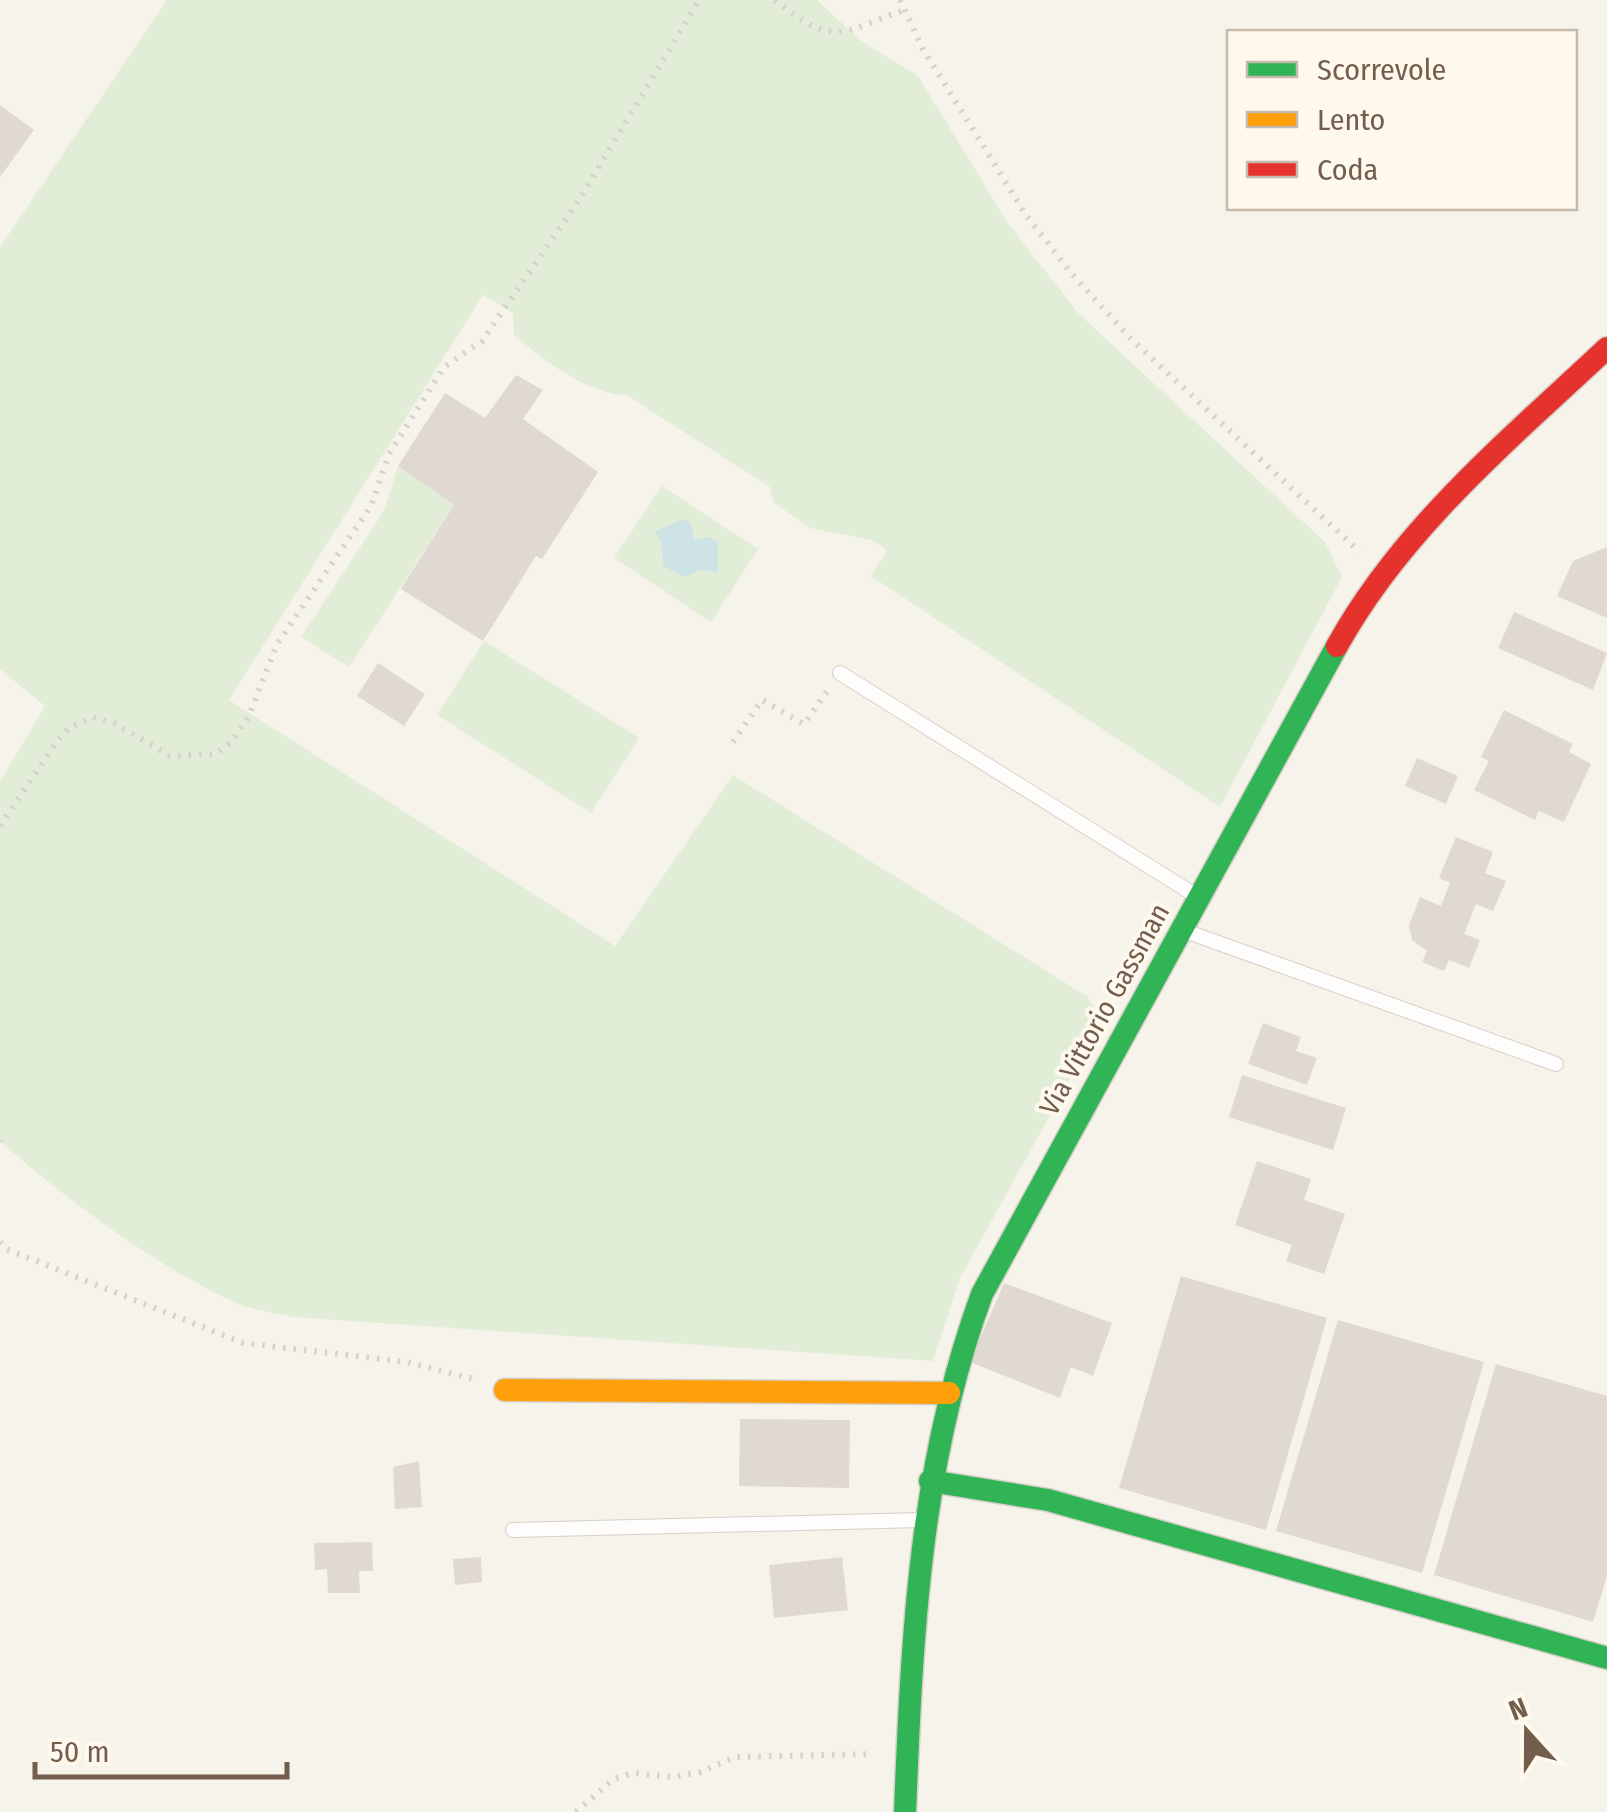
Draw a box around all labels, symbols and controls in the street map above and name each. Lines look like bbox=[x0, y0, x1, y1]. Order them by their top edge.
legend bbox=[1227, 30, 1577, 210]
text: Scorrevole bbox=[1317, 52, 1446, 88]
text: Lento bbox=[1317, 102, 1385, 138]
text: Coda bbox=[1317, 152, 1378, 188]
street label: Via Vittorio Gassman bbox=[1033, 898, 1176, 1121]
north arrow bbox=[1477, 1682, 1577, 1782]
text: N bbox=[1504, 1691, 1532, 1728]
scale bar bbox=[35, 1717, 288, 1779]
text: 50 m bbox=[50, 1734, 110, 1770]

